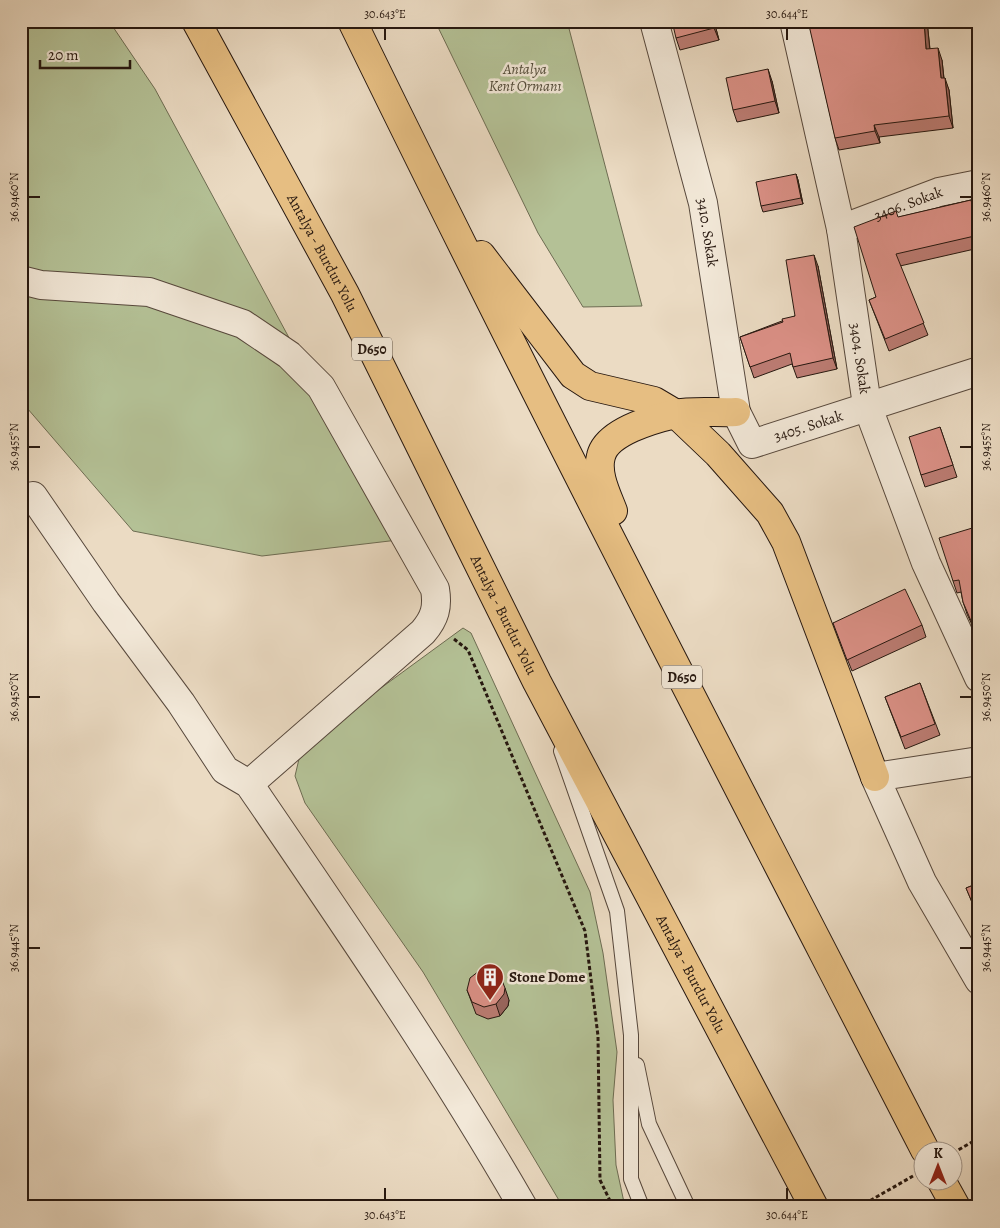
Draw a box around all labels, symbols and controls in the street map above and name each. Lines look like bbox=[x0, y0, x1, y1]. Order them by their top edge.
text: 30.643°E bbox=[364, 6, 406, 22]
text: 30.644°E bbox=[766, 6, 808, 22]
scale bar bbox=[40, 38, 130, 70]
text: 20 m bbox=[48, 45, 79, 65]
park label: Antalya Kent Ormanı bbox=[489, 59, 561, 96]
text: 36.9460°N bbox=[6, 172, 22, 222]
text: 36.9460°N bbox=[978, 172, 994, 222]
street label: 3406. Sokak bbox=[871, 181, 946, 226]
street label: Antalya - Burdur Yolu bbox=[282, 189, 363, 316]
street label: 3410. Sokak bbox=[692, 195, 723, 269]
street label: 3404. Sokak bbox=[845, 321, 875, 396]
road number: D650 bbox=[352, 338, 392, 360]
street label: 3405. Sokak bbox=[771, 405, 846, 446]
text: 36.9455°N bbox=[6, 423, 22, 471]
text: 36.9455°N bbox=[978, 423, 994, 471]
street label: Antalya - Burdur Yolu bbox=[465, 551, 542, 679]
road number: D650 bbox=[662, 666, 702, 689]
text: 36.9450°N bbox=[6, 672, 22, 721]
text: 36.9450°N bbox=[978, 672, 994, 721]
street label: Antalya - Burdur Yolu bbox=[651, 910, 731, 1037]
text: 36.9445°N bbox=[6, 924, 22, 972]
text: 36.9445°N bbox=[978, 924, 994, 972]
building icon: Stone Dome bbox=[475, 962, 505, 1001]
place label: Stone Dome bbox=[509, 967, 585, 987]
north arrow bbox=[912, 1140, 962, 1190]
text: K bbox=[933, 1144, 943, 1163]
text: 30.643°E bbox=[364, 1207, 406, 1223]
text: 30.644°E bbox=[766, 1207, 808, 1223]

